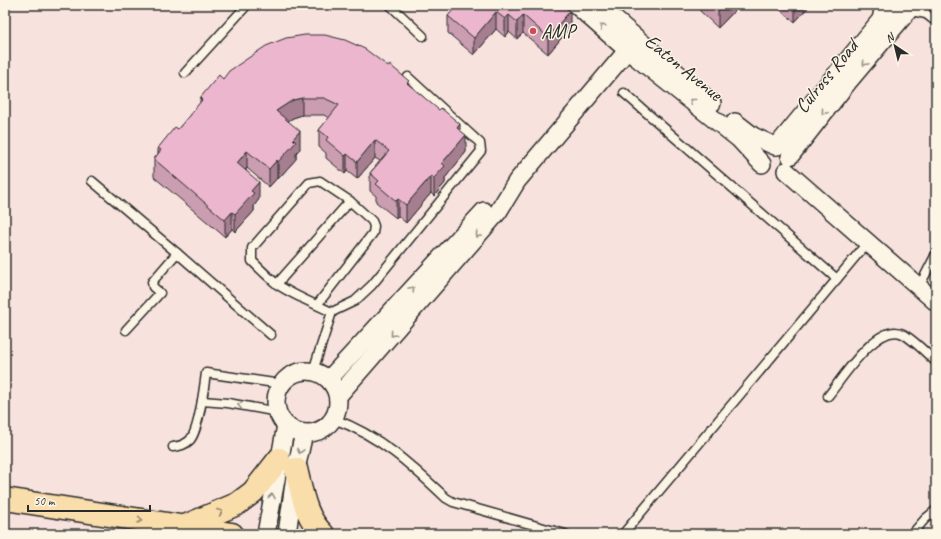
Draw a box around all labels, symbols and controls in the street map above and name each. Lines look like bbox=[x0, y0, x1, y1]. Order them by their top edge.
place label: AMP bbox=[541, 19, 578, 44]
one-way arrow bbox=[599, 25, 606, 32]
marker: AMP bbox=[528, 26, 538, 36]
north arrow bbox=[875, 26, 915, 66]
street label: Eaton Avenue bbox=[640, 29, 729, 107]
text: N bbox=[882, 29, 898, 45]
street label: Culross Road bbox=[789, 32, 866, 118]
one-way arrow bbox=[862, 58, 869, 65]
one-way arrow bbox=[689, 99, 696, 106]
one-way arrow bbox=[822, 108, 829, 115]
one-way arrow bbox=[475, 231, 482, 238]
one-way arrow bbox=[407, 286, 415, 294]
one-way arrow bbox=[390, 329, 397, 336]
one-way arrow bbox=[237, 402, 243, 410]
one-way arrow bbox=[296, 448, 305, 454]
scale bar bbox=[28, 487, 150, 513]
one-way arrow bbox=[268, 492, 276, 499]
text: 50 m bbox=[34, 493, 56, 509]
one-way arrow bbox=[216, 509, 223, 517]
one-way arrow bbox=[137, 515, 143, 524]

